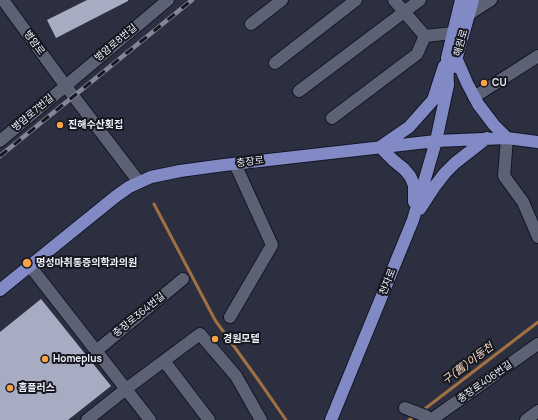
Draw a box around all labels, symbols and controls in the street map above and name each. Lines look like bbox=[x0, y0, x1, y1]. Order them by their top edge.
street label: 병암로8번길 bbox=[92, 22, 140, 64]
street label: 병암로 bbox=[21, 28, 47, 58]
street label: 해원로 bbox=[451, 28, 471, 58]
place label: CU bbox=[492, 77, 507, 89]
marker: CU bbox=[479, 78, 489, 88]
street label: 병암로7번길 bbox=[10, 92, 56, 134]
place label: 진해수산횟집 bbox=[68, 119, 123, 131]
marker: 진해수산횟집 bbox=[55, 120, 65, 130]
street label: 충장로 bbox=[236, 154, 264, 170]
marker: 명성마취통증의학과의원 bbox=[21, 257, 33, 269]
place label: 명성마취통증의학과의원 bbox=[36, 257, 137, 269]
street label: 천자로 bbox=[377, 267, 399, 297]
street label: 충장로364번길 bbox=[110, 290, 168, 340]
place label: 경원모텔 bbox=[223, 333, 260, 345]
marker: 경원모텔 bbox=[210, 334, 220, 344]
water label: 구(舊)이동천 bbox=[440, 340, 496, 388]
place label: Homeplus bbox=[53, 353, 102, 365]
marker: Homeplus bbox=[40, 354, 50, 364]
street label: 충장로406번길 bbox=[455, 359, 515, 405]
place label: 홈플러스 bbox=[18, 382, 55, 394]
marker: 홈플러스 bbox=[5, 383, 15, 393]

